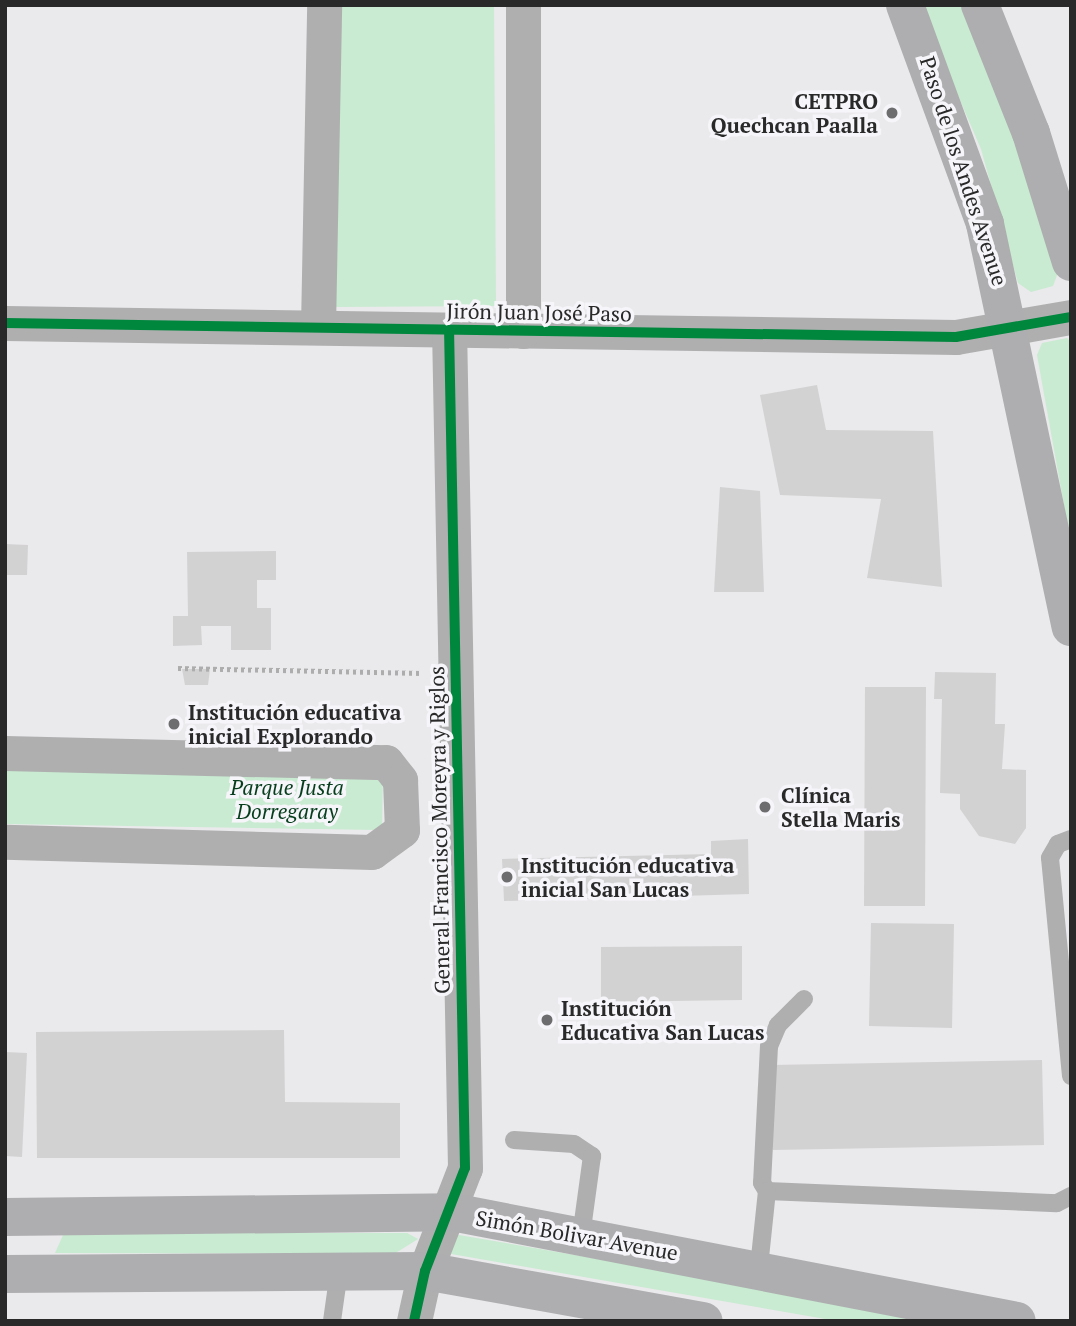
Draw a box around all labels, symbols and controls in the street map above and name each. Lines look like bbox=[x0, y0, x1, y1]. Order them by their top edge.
street label: Paso de los Andes Avenue bbox=[915, 53, 1013, 289]
place label: CETPRO Quechcan Paalla bbox=[711, 88, 878, 138]
marker: CETPRO Quechcan Paalla bbox=[884, 105, 900, 121]
street label: Jirón Juan José Paso bbox=[446, 298, 632, 326]
street label: General Francisco Moreyra y Riglos bbox=[424, 666, 454, 994]
place label: Institución educativa inicial Explorando bbox=[188, 699, 402, 749]
marker: Institución educativa inicial Explorando bbox=[166, 716, 182, 732]
park label: Parque Justa Dorregaray bbox=[230, 774, 344, 824]
place label: Clínica Stella Maris bbox=[781, 782, 900, 832]
marker: Clínica Stella Maris bbox=[755, 797, 775, 817]
place label: Institución educativa inicial San Lucas bbox=[521, 852, 735, 902]
marker: Institución educativa inicial San Lucas bbox=[499, 869, 515, 885]
place label: Institución Educativa San Lucas bbox=[561, 995, 764, 1045]
marker: Institución Educativa San Lucas bbox=[539, 1012, 555, 1028]
street label: Simón Bolivar Avenue bbox=[474, 1205, 680, 1265]

